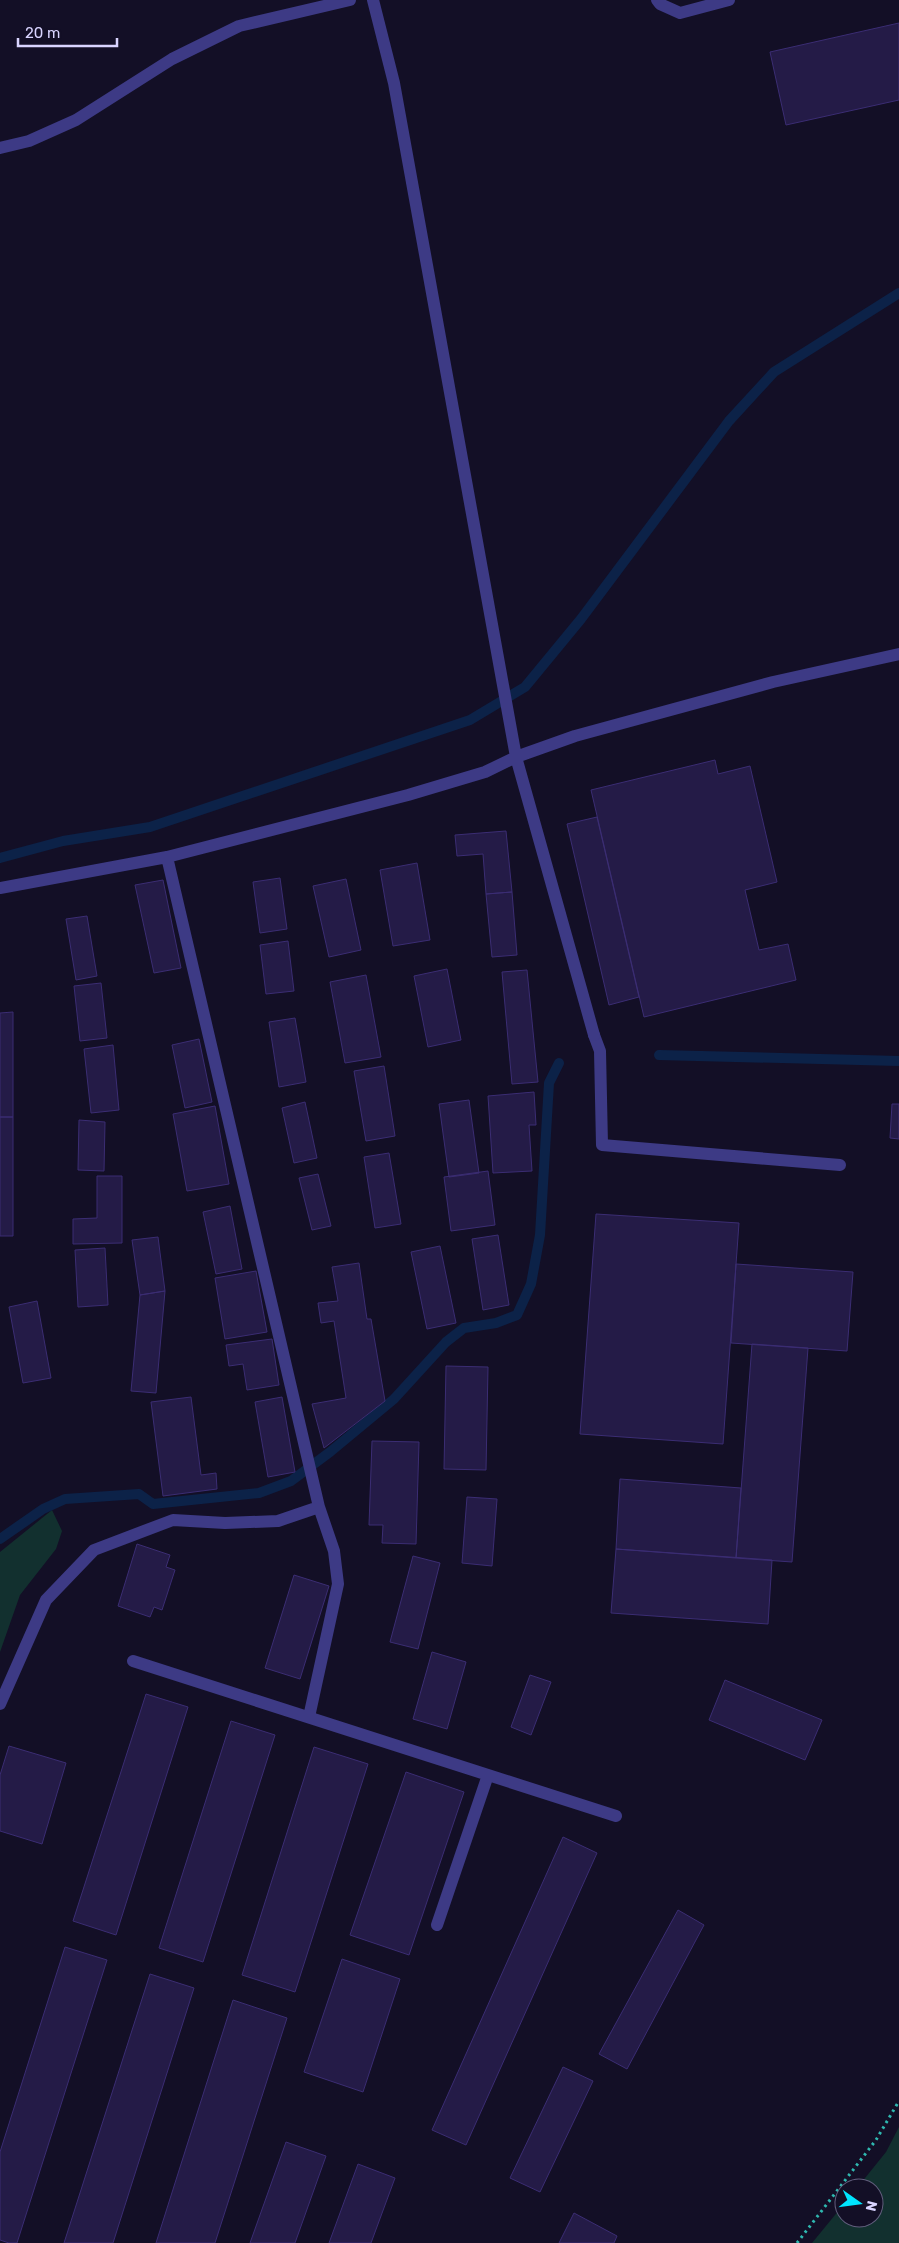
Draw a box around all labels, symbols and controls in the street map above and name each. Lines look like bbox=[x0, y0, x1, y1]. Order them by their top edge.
scale bar bbox=[18, 15, 116, 47]
text: 20 m bbox=[25, 24, 60, 42]
north arrow bbox=[834, 2178, 884, 2228]
text: N bbox=[862, 2199, 881, 2213]

